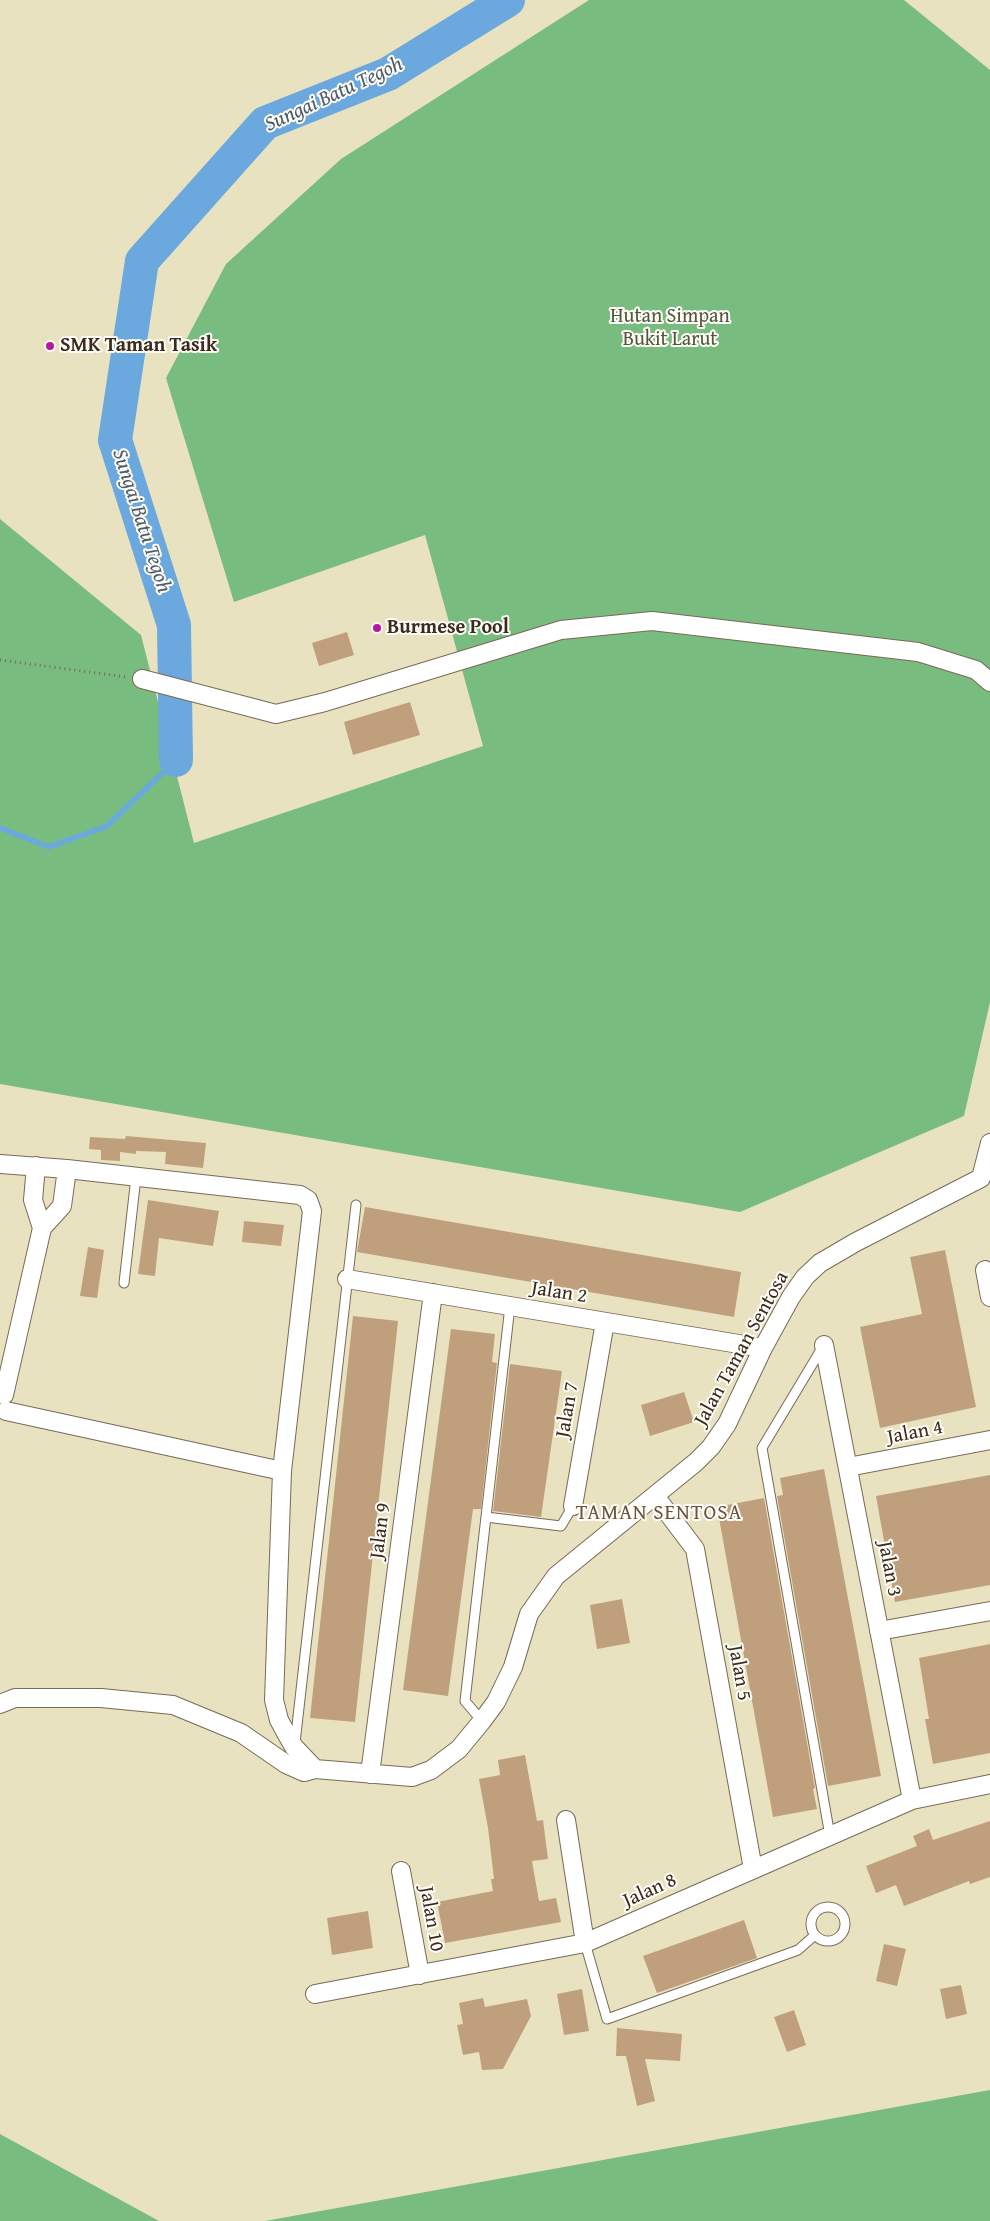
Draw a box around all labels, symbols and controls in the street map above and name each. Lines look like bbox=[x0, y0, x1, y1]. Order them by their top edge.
water label: Sungai Batu Tegoh bbox=[261, 52, 407, 138]
park label: Hutan Simpan Bukit Larut bbox=[610, 305, 730, 352]
place label: SMK Taman Tasik bbox=[60, 334, 217, 358]
marker: SMK Taman Tasik bbox=[44, 340, 56, 352]
water label: Sungai Batu Tegoh bbox=[106, 446, 176, 596]
place label: Burmese Pool bbox=[387, 616, 509, 640]
marker: Burmese Pool bbox=[371, 622, 383, 634]
street label: Jalan Taman Sentosa bbox=[690, 1268, 794, 1430]
street label: Jalan 2 bbox=[529, 1277, 589, 1309]
street label: Jalan 7 bbox=[551, 1380, 585, 1440]
street label: Jalan 4 bbox=[885, 1416, 945, 1450]
district label: TAMAN SENTOSA bbox=[574, 1501, 744, 1527]
street label: Jalan 9 bbox=[366, 1502, 396, 1560]
street label: Jalan 3 bbox=[872, 1539, 906, 1599]
street label: Jalan 5 bbox=[722, 1643, 756, 1703]
street label: Jalan 8 bbox=[620, 1869, 680, 1913]
street label: Jalan 10 bbox=[413, 1885, 449, 1953]

